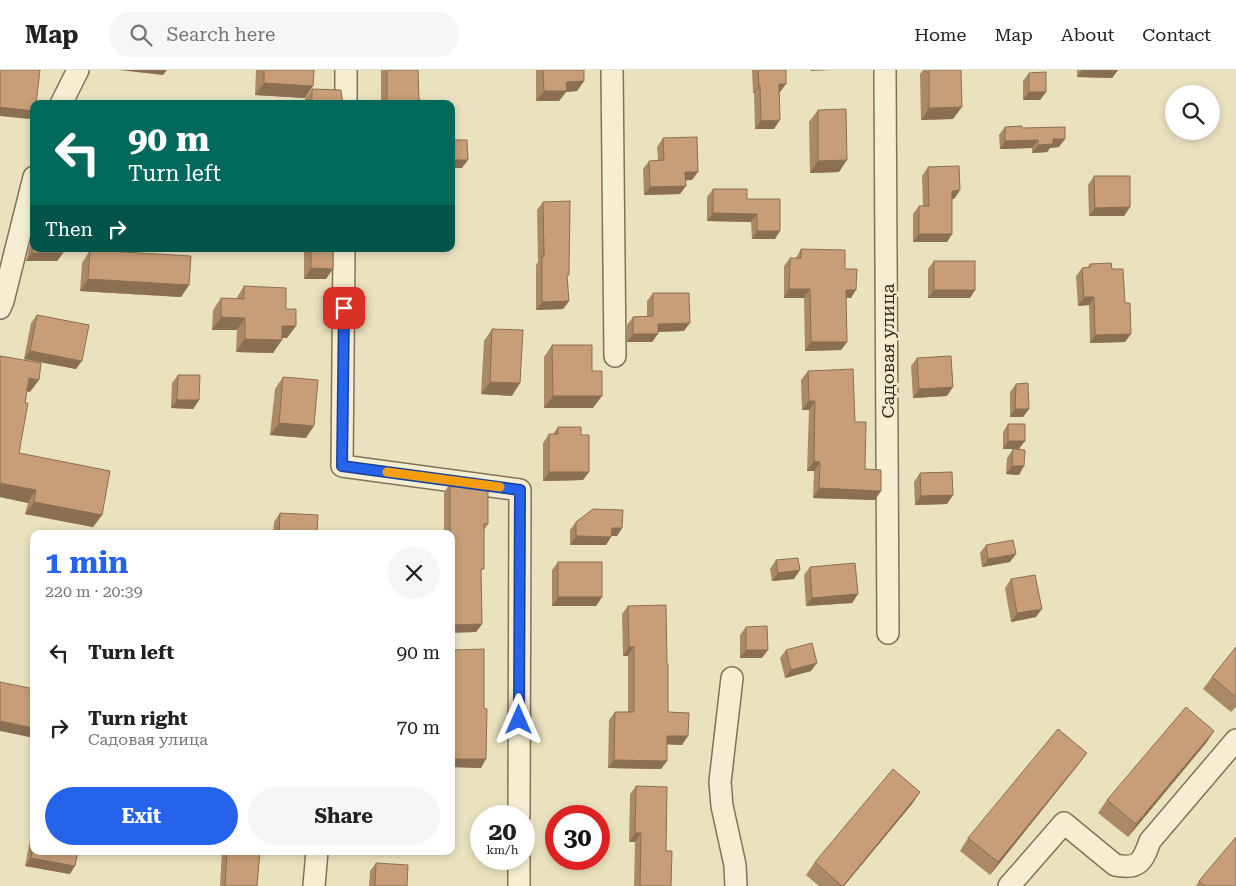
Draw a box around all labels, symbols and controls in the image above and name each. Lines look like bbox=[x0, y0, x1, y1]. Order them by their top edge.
search box bbox=[109, 12, 459, 57]
text: Map bbox=[25, 21, 79, 49]
icon: search bbox=[127, 21, 155, 49]
text: Search here bbox=[167, 23, 275, 46]
text: Home bbox=[914, 24, 966, 45]
text: Map bbox=[994, 24, 1033, 45]
text: About bbox=[1061, 24, 1114, 45]
text: Contact bbox=[1142, 24, 1211, 45]
map controls bbox=[1165, 85, 1220, 140]
button: search bbox=[1165, 85, 1220, 140]
text: 90 m bbox=[128, 119, 210, 160]
icon: left bbox=[45, 120, 110, 185]
text: Turn left bbox=[128, 161, 221, 186]
icon: right bbox=[103, 215, 131, 243]
text: Then bbox=[45, 218, 93, 241]
street label: Садовая улица bbox=[877, 283, 898, 418]
pin bbox=[323, 287, 365, 329]
icon: arrive bbox=[330, 294, 358, 322]
text: 1 min bbox=[45, 545, 128, 580]
button: close bbox=[388, 547, 440, 599]
text: 220 m · 20:39 bbox=[45, 582, 143, 601]
icon: left bbox=[45, 639, 73, 667]
text: Turn left bbox=[88, 641, 174, 664]
text: 90 m bbox=[397, 641, 440, 664]
position arrow bbox=[492, 693, 544, 745]
text: Turn right bbox=[88, 707, 188, 730]
icon: right bbox=[45, 714, 73, 742]
text: 70 m bbox=[397, 716, 440, 739]
text: Садовая улица bbox=[88, 730, 208, 749]
button: Exit bbox=[45, 787, 238, 845]
button: Share bbox=[248, 787, 440, 845]
speed limit sign: 30 bbox=[545, 805, 610, 870]
text: 20 bbox=[488, 817, 517, 846]
text: km/h bbox=[486, 843, 519, 857]

